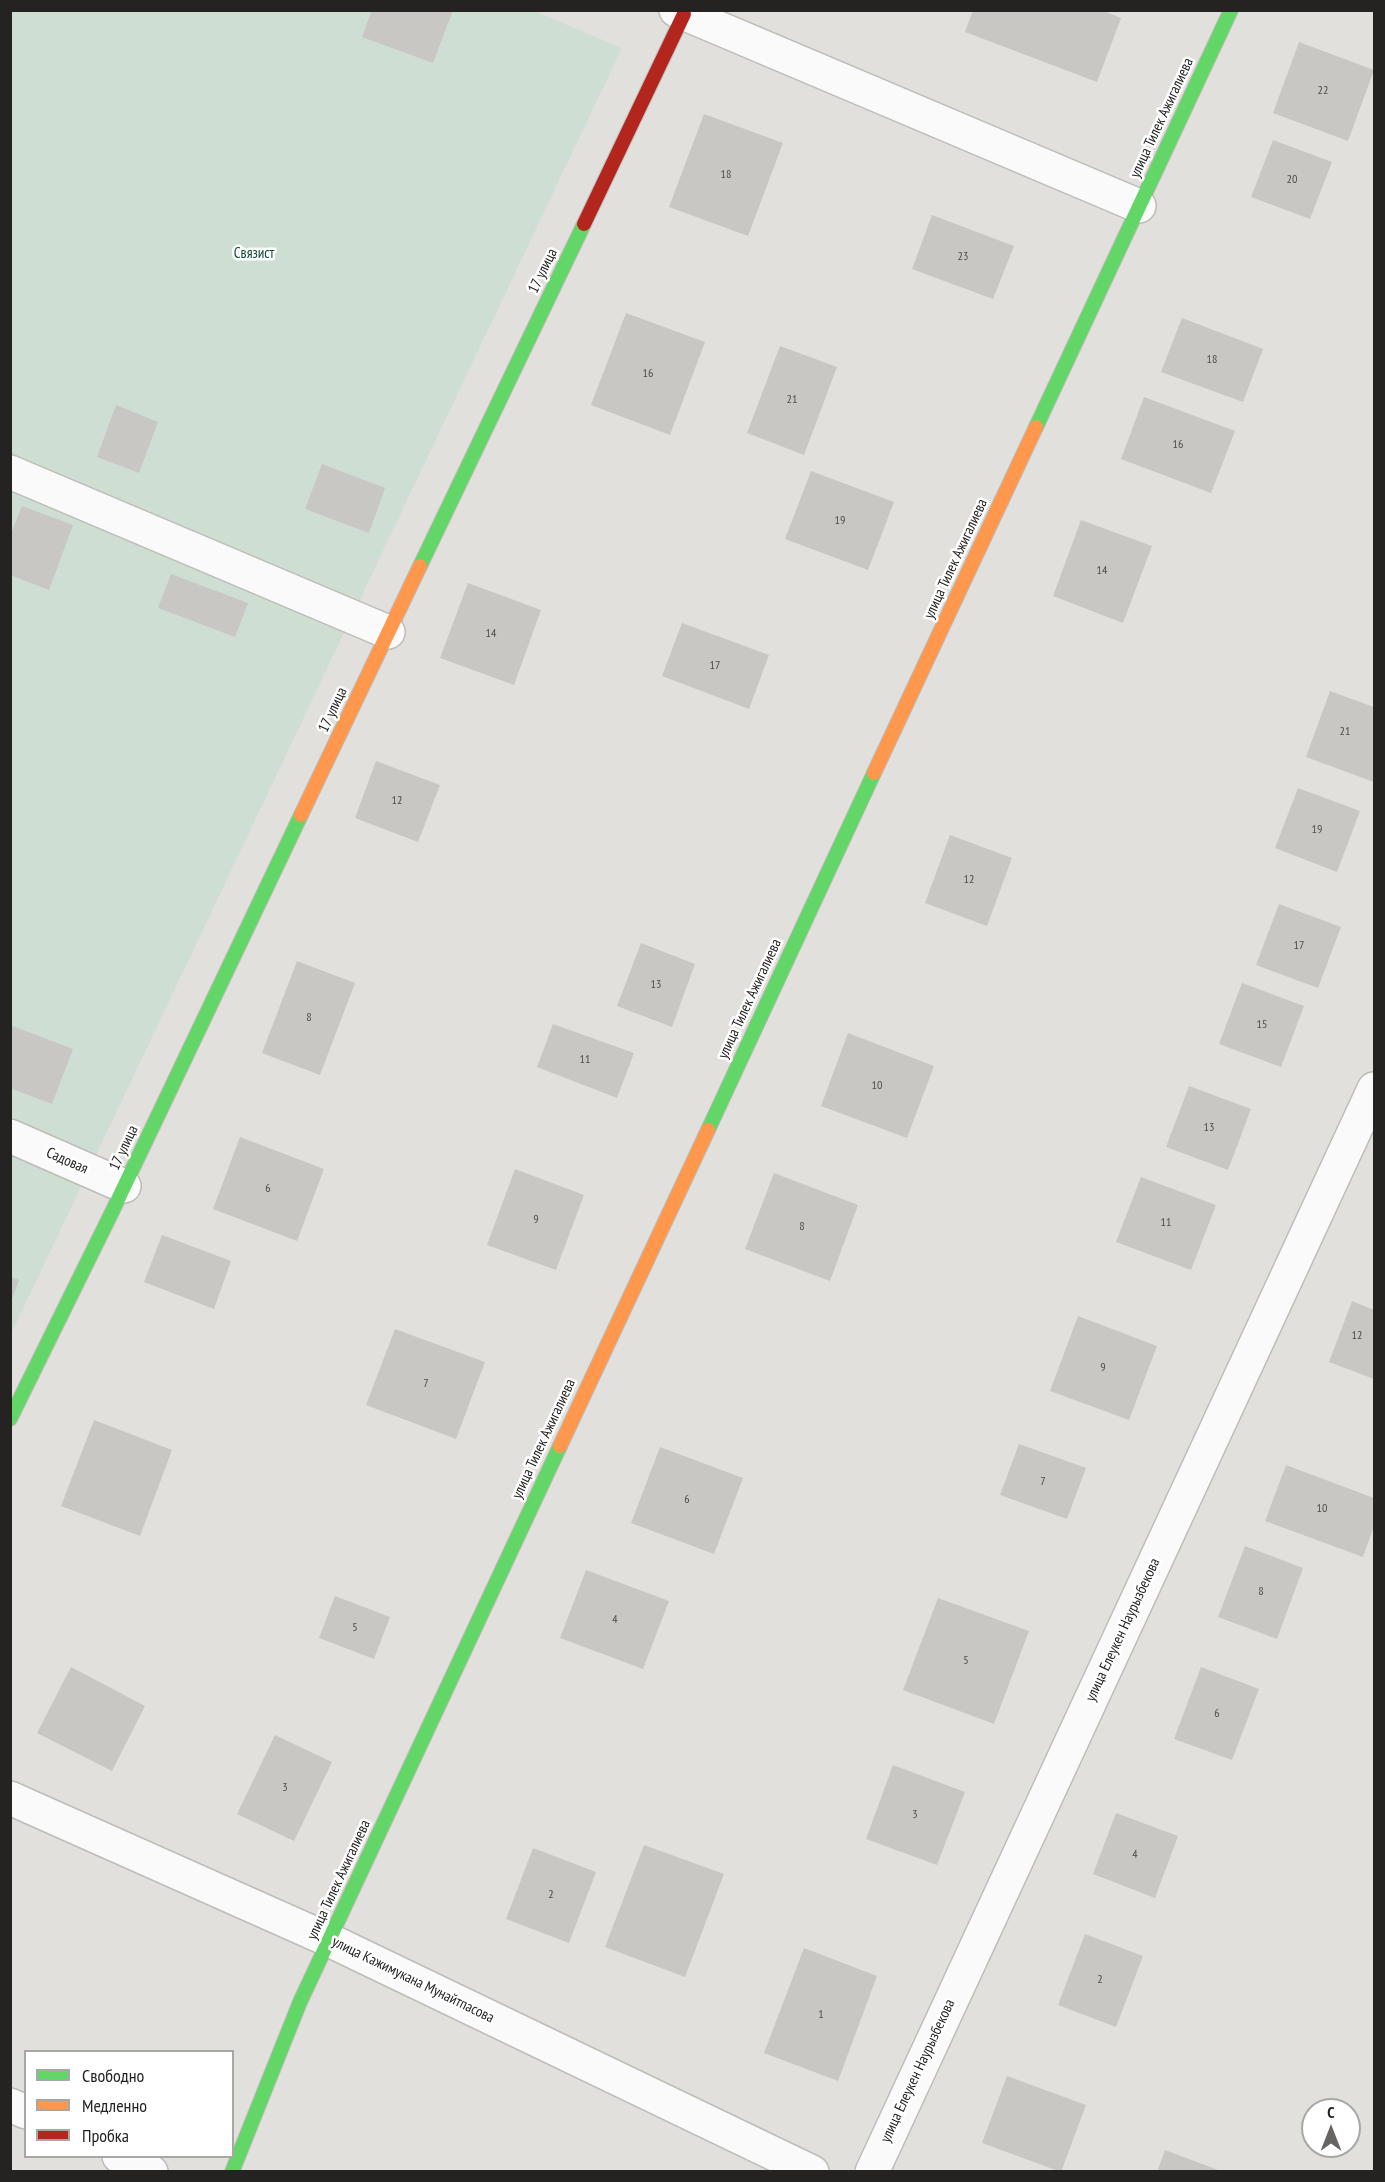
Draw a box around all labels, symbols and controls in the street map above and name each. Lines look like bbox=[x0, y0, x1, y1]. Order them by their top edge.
street label: улица Тилек Ажигалиева bbox=[1126, 55, 1198, 181]
house number: 22 bbox=[1318, 84, 1328, 98]
house number: 18 bbox=[721, 168, 731, 182]
house number: 20 bbox=[1287, 173, 1297, 187]
park label: Связист bbox=[234, 245, 274, 263]
street label: 17 улица bbox=[525, 246, 561, 296]
house number: 23 bbox=[958, 250, 968, 264]
house number: 18 bbox=[1207, 353, 1217, 367]
house number: 16 bbox=[643, 367, 653, 381]
house number: 21 bbox=[787, 393, 797, 407]
house number: 16 bbox=[1173, 438, 1183, 452]
street label: улица Тилек Ажигалиева bbox=[920, 496, 992, 622]
house number: 19 bbox=[835, 514, 845, 528]
house number: 14 bbox=[1097, 564, 1107, 578]
house number: 14 bbox=[486, 627, 496, 641]
house number: 17 bbox=[710, 659, 720, 673]
street label: 17 улица bbox=[315, 685, 351, 735]
house number: 21 bbox=[1340, 725, 1350, 739]
house number: 12 bbox=[392, 794, 402, 808]
house number: 19 bbox=[1312, 823, 1322, 837]
house number: 12 bbox=[964, 873, 974, 887]
street label: улица Тилек Ажигалиева bbox=[714, 936, 786, 1062]
house number: 17 bbox=[1294, 939, 1304, 953]
house number: 13 bbox=[651, 978, 661, 992]
house number: 8 bbox=[306, 1011, 312, 1025]
house number: 15 bbox=[1257, 1018, 1267, 1032]
house number: 11 bbox=[580, 1053, 590, 1067]
house number: 10 bbox=[872, 1079, 882, 1093]
house number: 13 bbox=[1204, 1121, 1214, 1135]
street label: 17 улица bbox=[106, 1123, 142, 1173]
street label: Садовая bbox=[43, 1144, 91, 1178]
house number: 6 bbox=[265, 1182, 271, 1196]
house number: 9 bbox=[533, 1213, 539, 1227]
house number: 11 bbox=[1161, 1216, 1171, 1230]
house number: 8 bbox=[799, 1220, 805, 1234]
house number: 12 bbox=[1352, 1329, 1362, 1343]
house number: 9 bbox=[1100, 1361, 1106, 1375]
street label: улица Тилек Ажигалиева bbox=[508, 1376, 580, 1502]
house number: 7 bbox=[423, 1377, 429, 1391]
house number: 7 bbox=[1040, 1475, 1046, 1489]
house number: 6 bbox=[684, 1493, 690, 1507]
house number: 10 bbox=[1317, 1502, 1327, 1516]
street label: улица Елеукен Наурызбекова bbox=[1082, 1555, 1164, 1705]
house number: 8 bbox=[1258, 1585, 1264, 1599]
house number: 4 bbox=[612, 1613, 618, 1627]
house number: 5 bbox=[352, 1621, 358, 1635]
house number: 5 bbox=[963, 1654, 969, 1668]
house number: 6 bbox=[1214, 1707, 1220, 1721]
house number: 3 bbox=[282, 1781, 288, 1795]
house number: 3 bbox=[912, 1808, 918, 1822]
street label: улица Тилек Ажигалиева bbox=[303, 1817, 375, 1943]
house number: 4 bbox=[1132, 1848, 1138, 1862]
house number: 2 bbox=[548, 1888, 554, 1902]
street label: улица Кажимукана Мунайтпасова bbox=[329, 1933, 497, 2027]
house number: 2 bbox=[1097, 1973, 1103, 1987]
street label: улица Елеукен Наурызбекова bbox=[877, 1996, 959, 2146]
house number: 1 bbox=[818, 2008, 824, 2022]
legend bbox=[24, 2050, 234, 2158]
text: Свободно bbox=[82, 2064, 144, 2087]
text: Медленно bbox=[82, 2094, 147, 2117]
north arrow bbox=[1301, 2098, 1361, 2158]
text: С bbox=[1327, 2102, 1335, 2122]
text: Пробка bbox=[82, 2124, 129, 2147]

